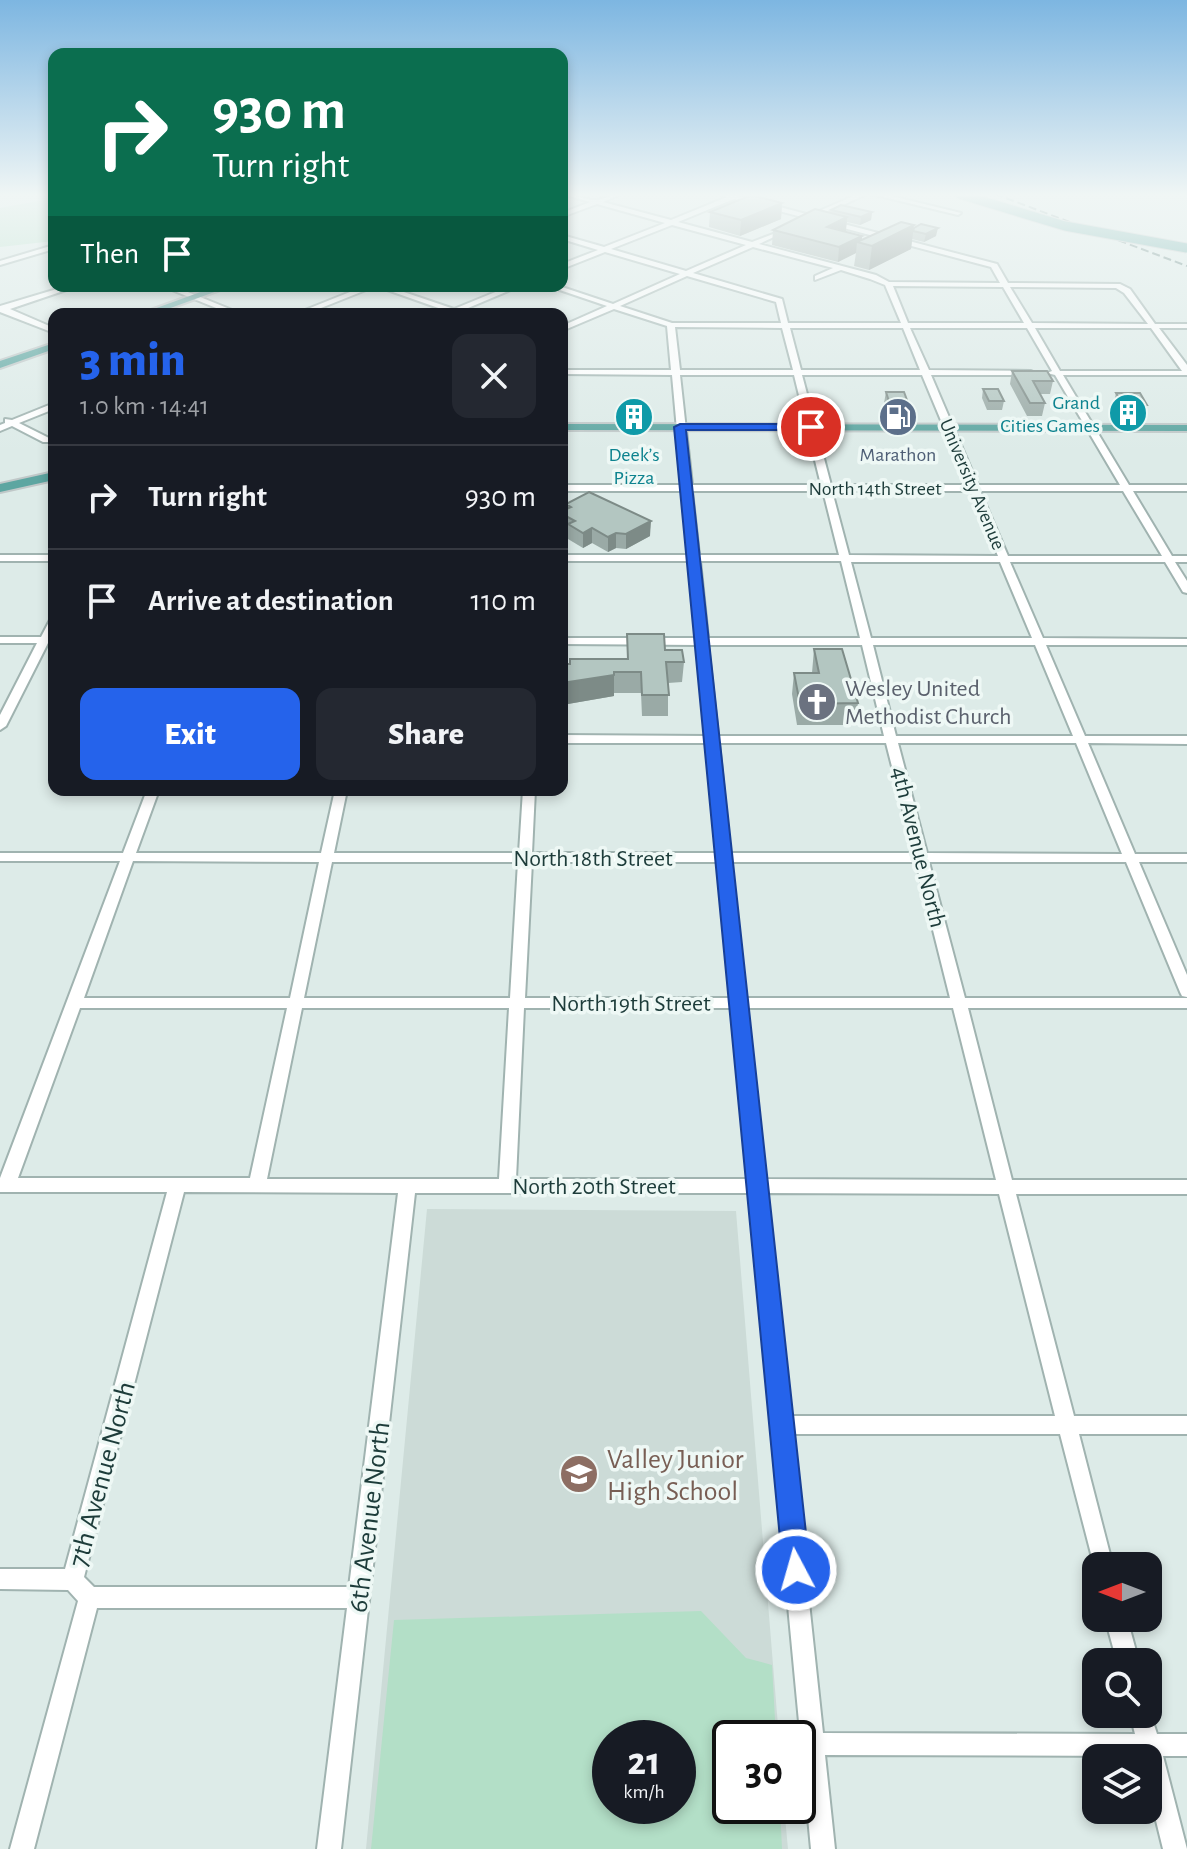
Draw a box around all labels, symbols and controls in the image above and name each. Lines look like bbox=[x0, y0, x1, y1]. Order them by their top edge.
icon: right bbox=[80, 80, 184, 184]
text: 930 m bbox=[212, 83, 346, 139]
text: Turn right bbox=[212, 148, 349, 184]
icon: arrive bbox=[155, 232, 199, 276]
text: Then bbox=[80, 239, 139, 269]
button: close bbox=[452, 334, 536, 418]
text: 3 min bbox=[80, 337, 186, 385]
building icon: Grand Cities Games bbox=[1107, 392, 1149, 434]
text: 1.0 km · 14:41 bbox=[80, 393, 209, 419]
pin bbox=[777, 393, 845, 461]
place label: Grand Cities Games bbox=[1000, 393, 1100, 436]
building icon: Deek’s Pizza bbox=[613, 396, 655, 438]
fuel station icon: Marathon bbox=[877, 396, 919, 438]
icon: arrive bbox=[789, 405, 833, 449]
street label: University Avenue bbox=[936, 416, 1009, 553]
place label: Deek’s Pizza bbox=[608, 445, 660, 488]
place label: Marathon bbox=[860, 445, 936, 465]
icon: right bbox=[80, 475, 124, 519]
street label: North 14th Street bbox=[808, 479, 942, 499]
text: Turn right bbox=[148, 482, 267, 512]
text: 930 m bbox=[465, 482, 536, 512]
icon: arrive bbox=[80, 579, 124, 623]
text: Arrive at destination bbox=[148, 586, 394, 616]
text: 110 m bbox=[471, 586, 536, 616]
place label: Wesley United Methodist Church bbox=[845, 677, 1012, 729]
church icon: Wesley United Methodist Church bbox=[796, 681, 838, 723]
button: Exit bbox=[80, 688, 300, 780]
button: Share bbox=[316, 688, 536, 780]
street label: 4th Avenue North bbox=[886, 764, 950, 930]
street label: North 18th Street bbox=[513, 847, 673, 871]
street label: North 19th Street bbox=[551, 992, 711, 1016]
street label: North 20th Street bbox=[512, 1175, 676, 1199]
street label: 7th Avenue North bbox=[65, 1379, 141, 1570]
street label: 6th Avenue North bbox=[344, 1420, 396, 1614]
place label: Valley Junior High School bbox=[607, 1446, 744, 1506]
school or university icon: Valley Junior High School bbox=[558, 1453, 600, 1495]
position arrow bbox=[754, 1528, 838, 1612]
north arrow bbox=[1082, 1552, 1162, 1632]
map controls bbox=[1082, 1552, 1162, 1824]
button: search bbox=[1082, 1648, 1162, 1728]
speed limit sign: 30 bbox=[712, 1720, 816, 1824]
text: 21 bbox=[627, 1742, 661, 1782]
button: layers bbox=[1082, 1744, 1162, 1824]
text: km/h bbox=[623, 1782, 665, 1802]

